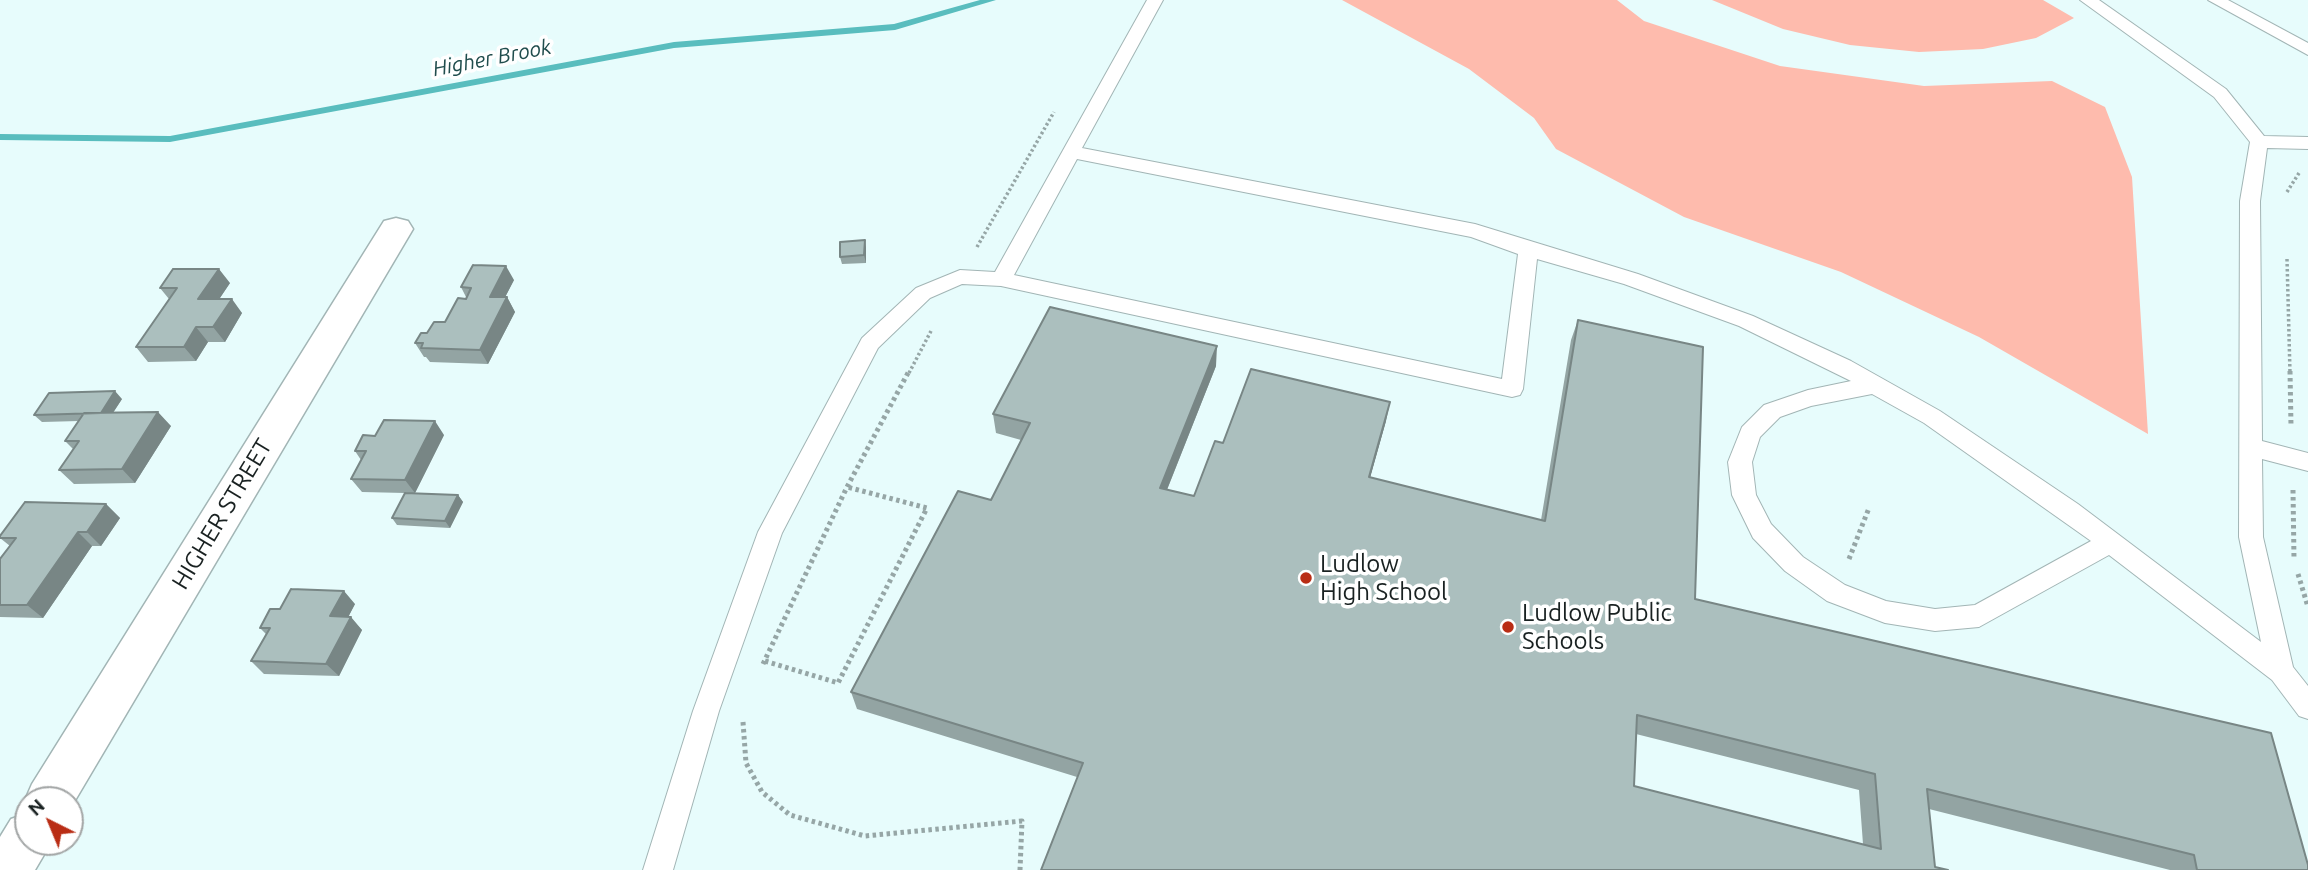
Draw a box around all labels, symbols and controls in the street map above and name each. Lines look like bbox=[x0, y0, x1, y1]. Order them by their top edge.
water label: Higher Brook bbox=[430, 34, 554, 82]
street label: HIGHER STREET bbox=[166, 433, 278, 595]
place label: Ludlow High School bbox=[1320, 550, 1447, 606]
marker: Ludlow High School bbox=[1298, 570, 1314, 586]
place label: Ludlow Public Schools bbox=[1522, 599, 1672, 655]
marker: Ludlow Public Schools bbox=[1500, 619, 1516, 635]
north arrow bbox=[14, 786, 84, 856]
text: N bbox=[23, 794, 49, 820]

